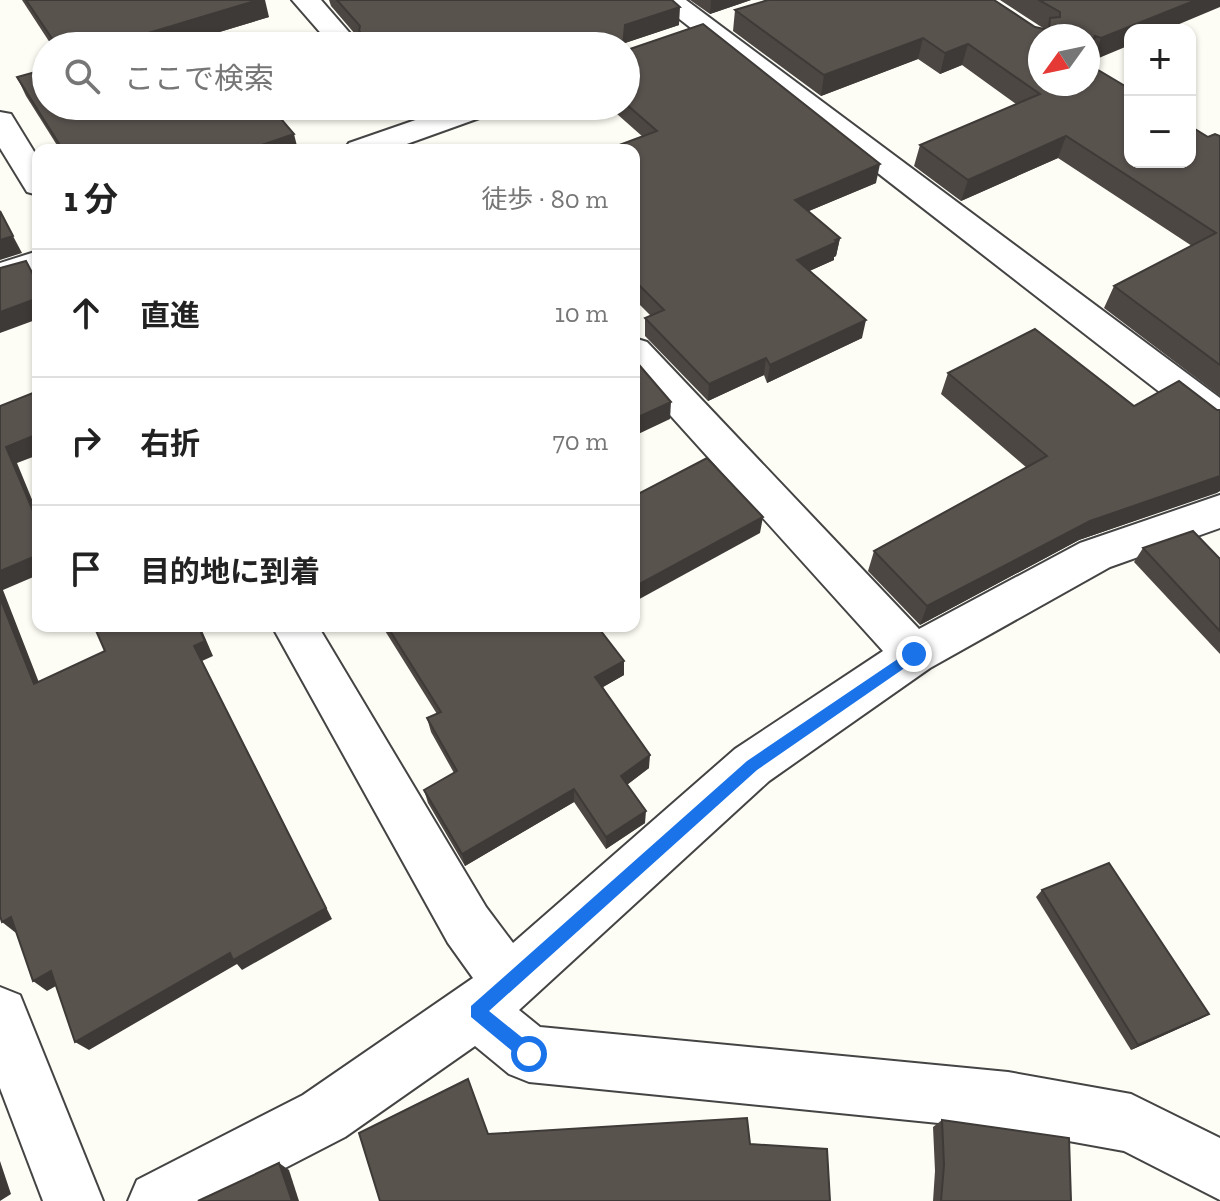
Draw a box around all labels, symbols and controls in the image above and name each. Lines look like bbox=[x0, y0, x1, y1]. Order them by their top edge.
north arrow bbox=[1028, 24, 1100, 96]
map controls bbox=[1124, 24, 1196, 168]
button: + bbox=[1124, 24, 1196, 96]
search box bbox=[32, 32, 640, 120]
icon: search bbox=[60, 54, 104, 98]
text: ここで検索 bbox=[124, 61, 274, 97]
button: − bbox=[1124, 96, 1196, 168]
text: 1 分 bbox=[64, 179, 118, 220]
text: 徒歩 · 80 m bbox=[481, 183, 608, 215]
icon: ahead bbox=[64, 291, 108, 335]
text: 10 m bbox=[555, 297, 608, 329]
text: 直進 bbox=[140, 298, 200, 334]
icon: right bbox=[64, 419, 108, 463]
text: 70 m bbox=[552, 425, 608, 457]
text: 右折 bbox=[140, 426, 200, 462]
icon: arrive bbox=[64, 547, 108, 591]
text: 目的地に到着 bbox=[140, 554, 320, 590]
route end bbox=[896, 636, 932, 672]
route start bbox=[511, 1036, 547, 1072]

